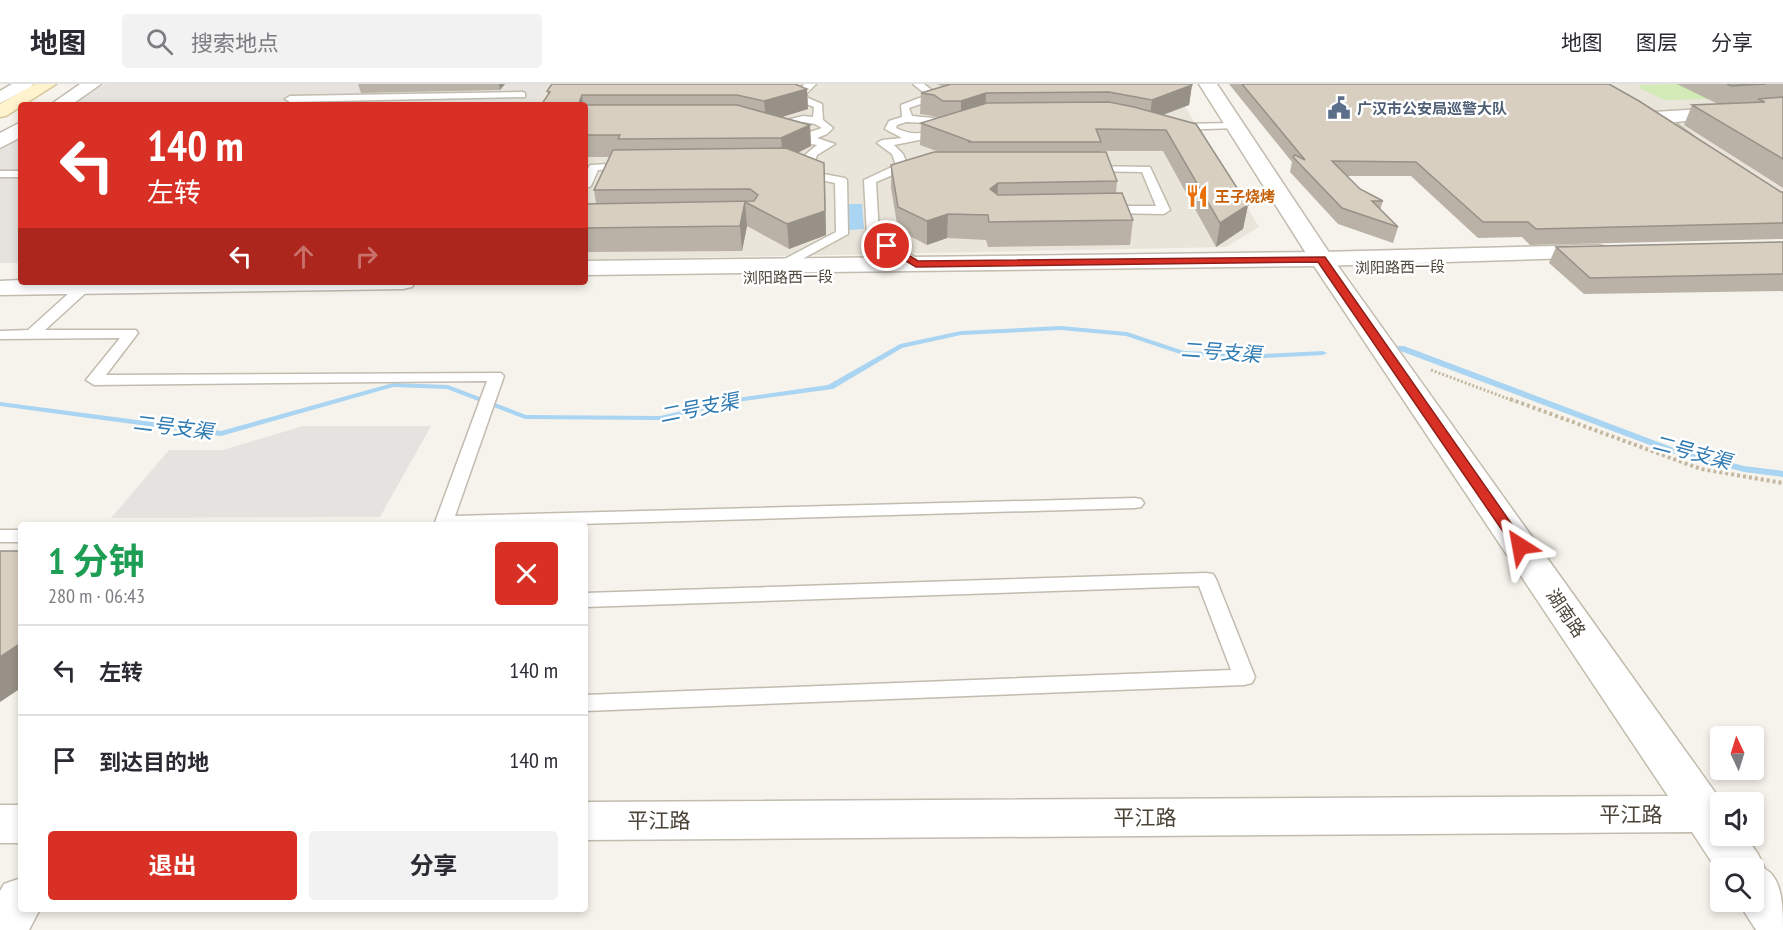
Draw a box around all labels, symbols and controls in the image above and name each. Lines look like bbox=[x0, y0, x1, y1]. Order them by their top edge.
search box bbox=[122, 14, 542, 68]
text: 地图 bbox=[30, 24, 86, 61]
icon: search bbox=[143, 25, 176, 58]
text: 搜索地点 bbox=[191, 29, 279, 57]
text: 地图 bbox=[1561, 29, 1603, 56]
text: 图层 bbox=[1636, 29, 1678, 56]
text: 分享 bbox=[1711, 29, 1753, 56]
public building icon: 广汉市公安局巡警大队 bbox=[1326, 95, 1352, 121]
place label: 广汉市公安局巡警大队 bbox=[1357, 99, 1507, 118]
text: 140 m bbox=[147, 118, 244, 173]
icon: left bbox=[48, 126, 126, 204]
text: 左转 bbox=[147, 175, 201, 209]
restaurant icon: 王子烧烤 bbox=[1184, 183, 1210, 209]
place label: 王子烧烤 bbox=[1215, 187, 1275, 206]
pin bbox=[861, 220, 912, 271]
icon: arrive bbox=[870, 229, 903, 262]
icon: left bbox=[224, 240, 257, 273]
icon: ahead bbox=[287, 240, 320, 273]
icon: right bbox=[350, 240, 383, 273]
street label: 浏阳路西一段 bbox=[1355, 257, 1445, 277]
street label: 浏阳路西一段 bbox=[743, 267, 833, 287]
water label: 二号支渠 bbox=[1180, 336, 1265, 368]
water label: 二号支渠 bbox=[657, 387, 744, 428]
water label: 二号支渠 bbox=[132, 409, 217, 445]
water label: 二号支渠 bbox=[1650, 429, 1737, 476]
position arrow bbox=[1488, 514, 1552, 578]
text: 1 分钟 bbox=[48, 537, 145, 584]
button: close bbox=[495, 542, 558, 605]
text: 280 m · 06:43 bbox=[48, 583, 145, 609]
street label: 湖南路 bbox=[1541, 584, 1591, 642]
icon: left bbox=[48, 654, 81, 687]
text: 140 m bbox=[509, 656, 558, 684]
text: 左转 bbox=[99, 658, 143, 686]
north arrow bbox=[1710, 726, 1764, 780]
map controls bbox=[1710, 726, 1764, 912]
icon: arrive bbox=[48, 744, 81, 777]
text: 140 m bbox=[509, 746, 558, 774]
text: 到达目的地 bbox=[99, 748, 209, 776]
button: sound bbox=[1710, 792, 1764, 846]
street label: 平江路 bbox=[1600, 801, 1663, 828]
street label: 平江路 bbox=[1114, 804, 1177, 831]
street label: 平江路 bbox=[628, 807, 691, 834]
button: 退出 bbox=[48, 831, 297, 900]
button: 分享 bbox=[309, 831, 558, 900]
button: search bbox=[1710, 858, 1764, 912]

